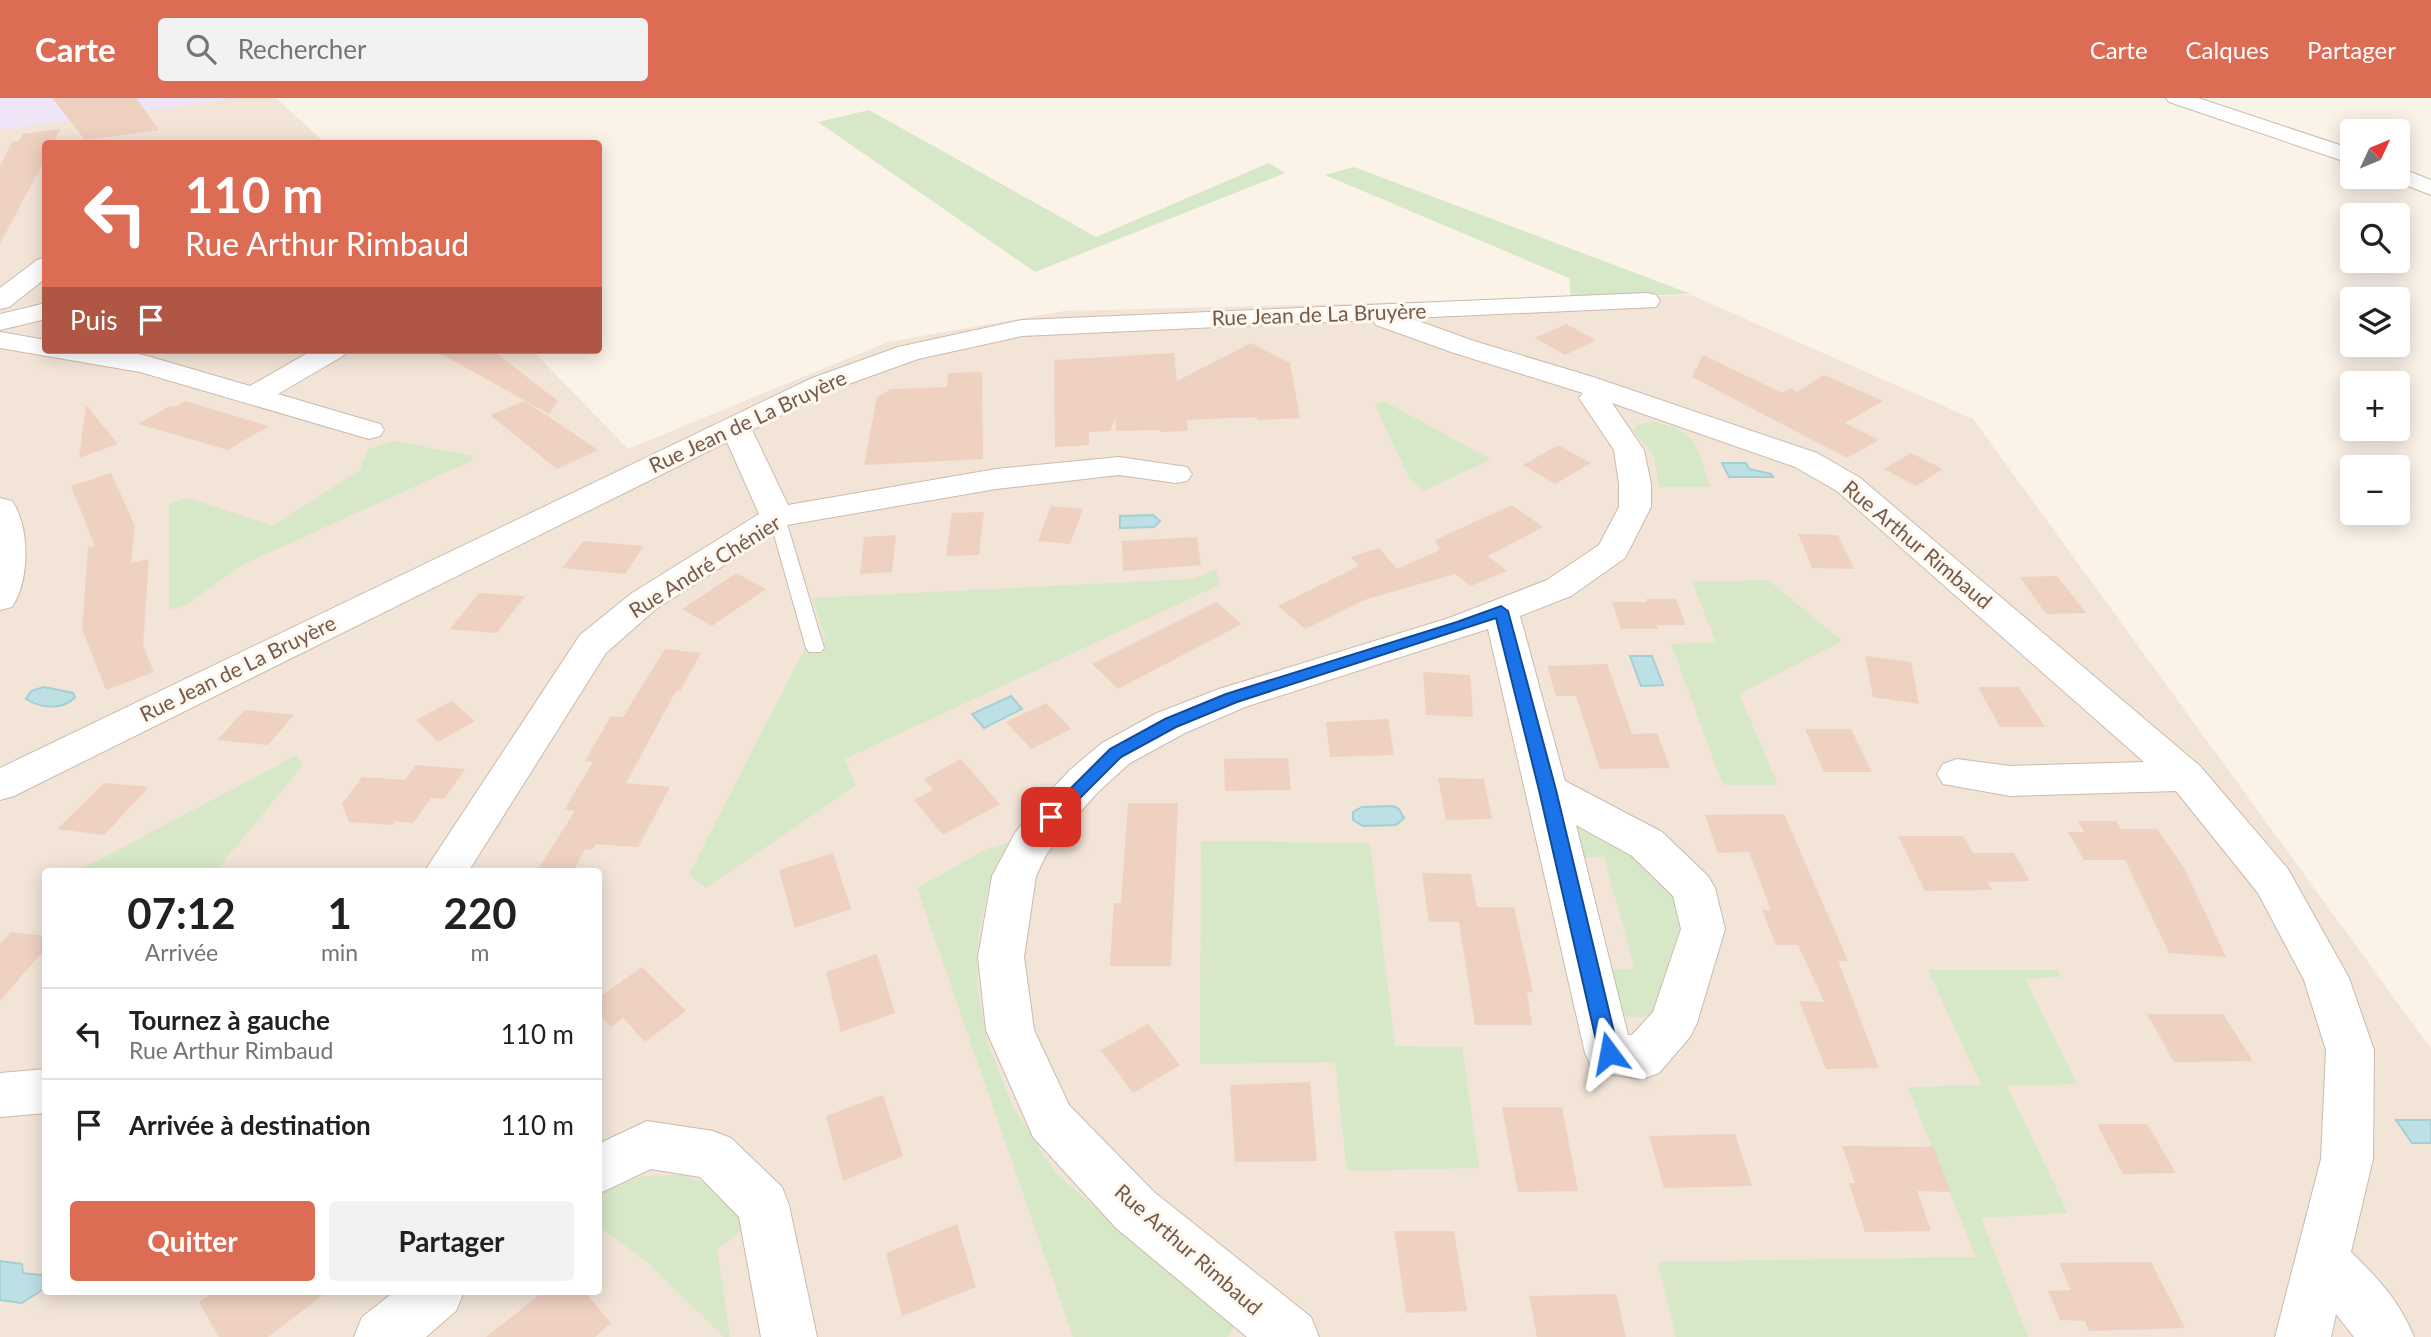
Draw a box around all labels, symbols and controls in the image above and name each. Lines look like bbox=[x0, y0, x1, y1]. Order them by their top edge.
search box bbox=[158, 18, 648, 81]
text: Carte bbox=[35, 29, 116, 69]
icon: search bbox=[182, 30, 220, 68]
text: Rechercher bbox=[238, 33, 367, 65]
text: Carte bbox=[2090, 35, 2148, 64]
text: Calques bbox=[2186, 35, 2269, 64]
text: Partager bbox=[2307, 35, 2396, 64]
north arrow bbox=[2340, 119, 2410, 189]
map controls bbox=[2340, 119, 2410, 525]
text: 110 m bbox=[185, 165, 323, 223]
icon: left bbox=[70, 168, 161, 259]
button: search bbox=[2340, 203, 2410, 273]
text: Rue Arthur Rimbaud bbox=[185, 224, 469, 263]
button: layers bbox=[2340, 287, 2410, 357]
street label: Rue Jean de La Bruyère bbox=[1211, 297, 1427, 330]
icon: arrive bbox=[132, 301, 170, 339]
text: Puis bbox=[70, 304, 118, 336]
street label: Rue Jean de La Bruyère bbox=[645, 364, 850, 477]
button: + bbox=[2340, 371, 2410, 441]
button: − bbox=[2340, 455, 2410, 525]
street label: Rue Arthur Rimbaud bbox=[1838, 474, 1997, 613]
street label: Rue André Chénier bbox=[624, 509, 785, 622]
street label: Rue Jean de La Bruyère bbox=[135, 609, 339, 726]
pin bbox=[1021, 787, 1081, 847]
icon: arrive bbox=[1032, 798, 1070, 836]
text: 07:12 bbox=[127, 888, 236, 938]
text: 1 bbox=[327, 888, 352, 938]
text: 220 bbox=[444, 888, 517, 938]
text: Arrivée bbox=[145, 938, 218, 966]
text: min bbox=[321, 938, 358, 966]
text: m bbox=[471, 938, 490, 966]
text: Tournez à gauche bbox=[129, 1004, 330, 1036]
icon: left bbox=[70, 1015, 108, 1053]
position arrow bbox=[1572, 1016, 1646, 1090]
text: 110 m bbox=[501, 1018, 574, 1050]
text: Rue Arthur Rimbaud bbox=[129, 1036, 333, 1064]
icon: arrive bbox=[70, 1106, 108, 1144]
text: Arrivée à destination bbox=[129, 1109, 371, 1141]
text: 110 m bbox=[501, 1109, 574, 1141]
street label: Rue Arthur Rimbaud bbox=[1110, 1178, 1268, 1319]
button: Quitter bbox=[70, 1201, 315, 1281]
button: Partager bbox=[329, 1201, 574, 1281]

